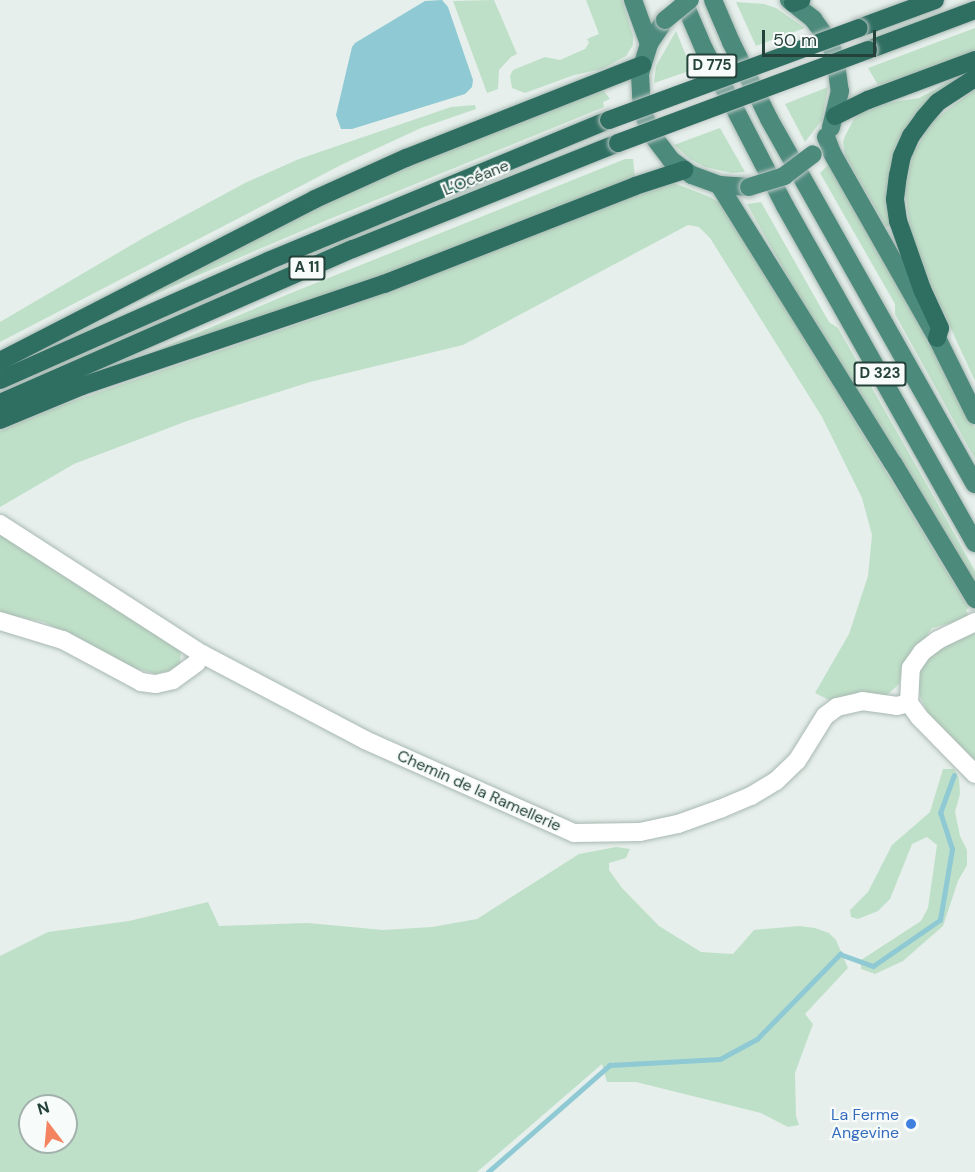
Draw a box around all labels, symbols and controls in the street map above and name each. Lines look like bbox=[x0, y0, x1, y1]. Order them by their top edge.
scale bar bbox=[765, 18, 879, 56]
text: 50 m bbox=[773, 28, 817, 52]
road number: D 775 bbox=[685, 54, 739, 78]
street label: L’Océane bbox=[440, 156, 512, 200]
road number: A 11 bbox=[288, 256, 326, 280]
road number: D 323 bbox=[853, 362, 907, 386]
street label: Chemin de la Ramellerie bbox=[394, 746, 564, 836]
north arrow bbox=[18, 1094, 78, 1154]
text: N bbox=[35, 1096, 52, 1120]
place label: La Ferme Angevine bbox=[831, 1105, 899, 1143]
marker: La Ferme Angevine bbox=[904, 1117, 918, 1131]

